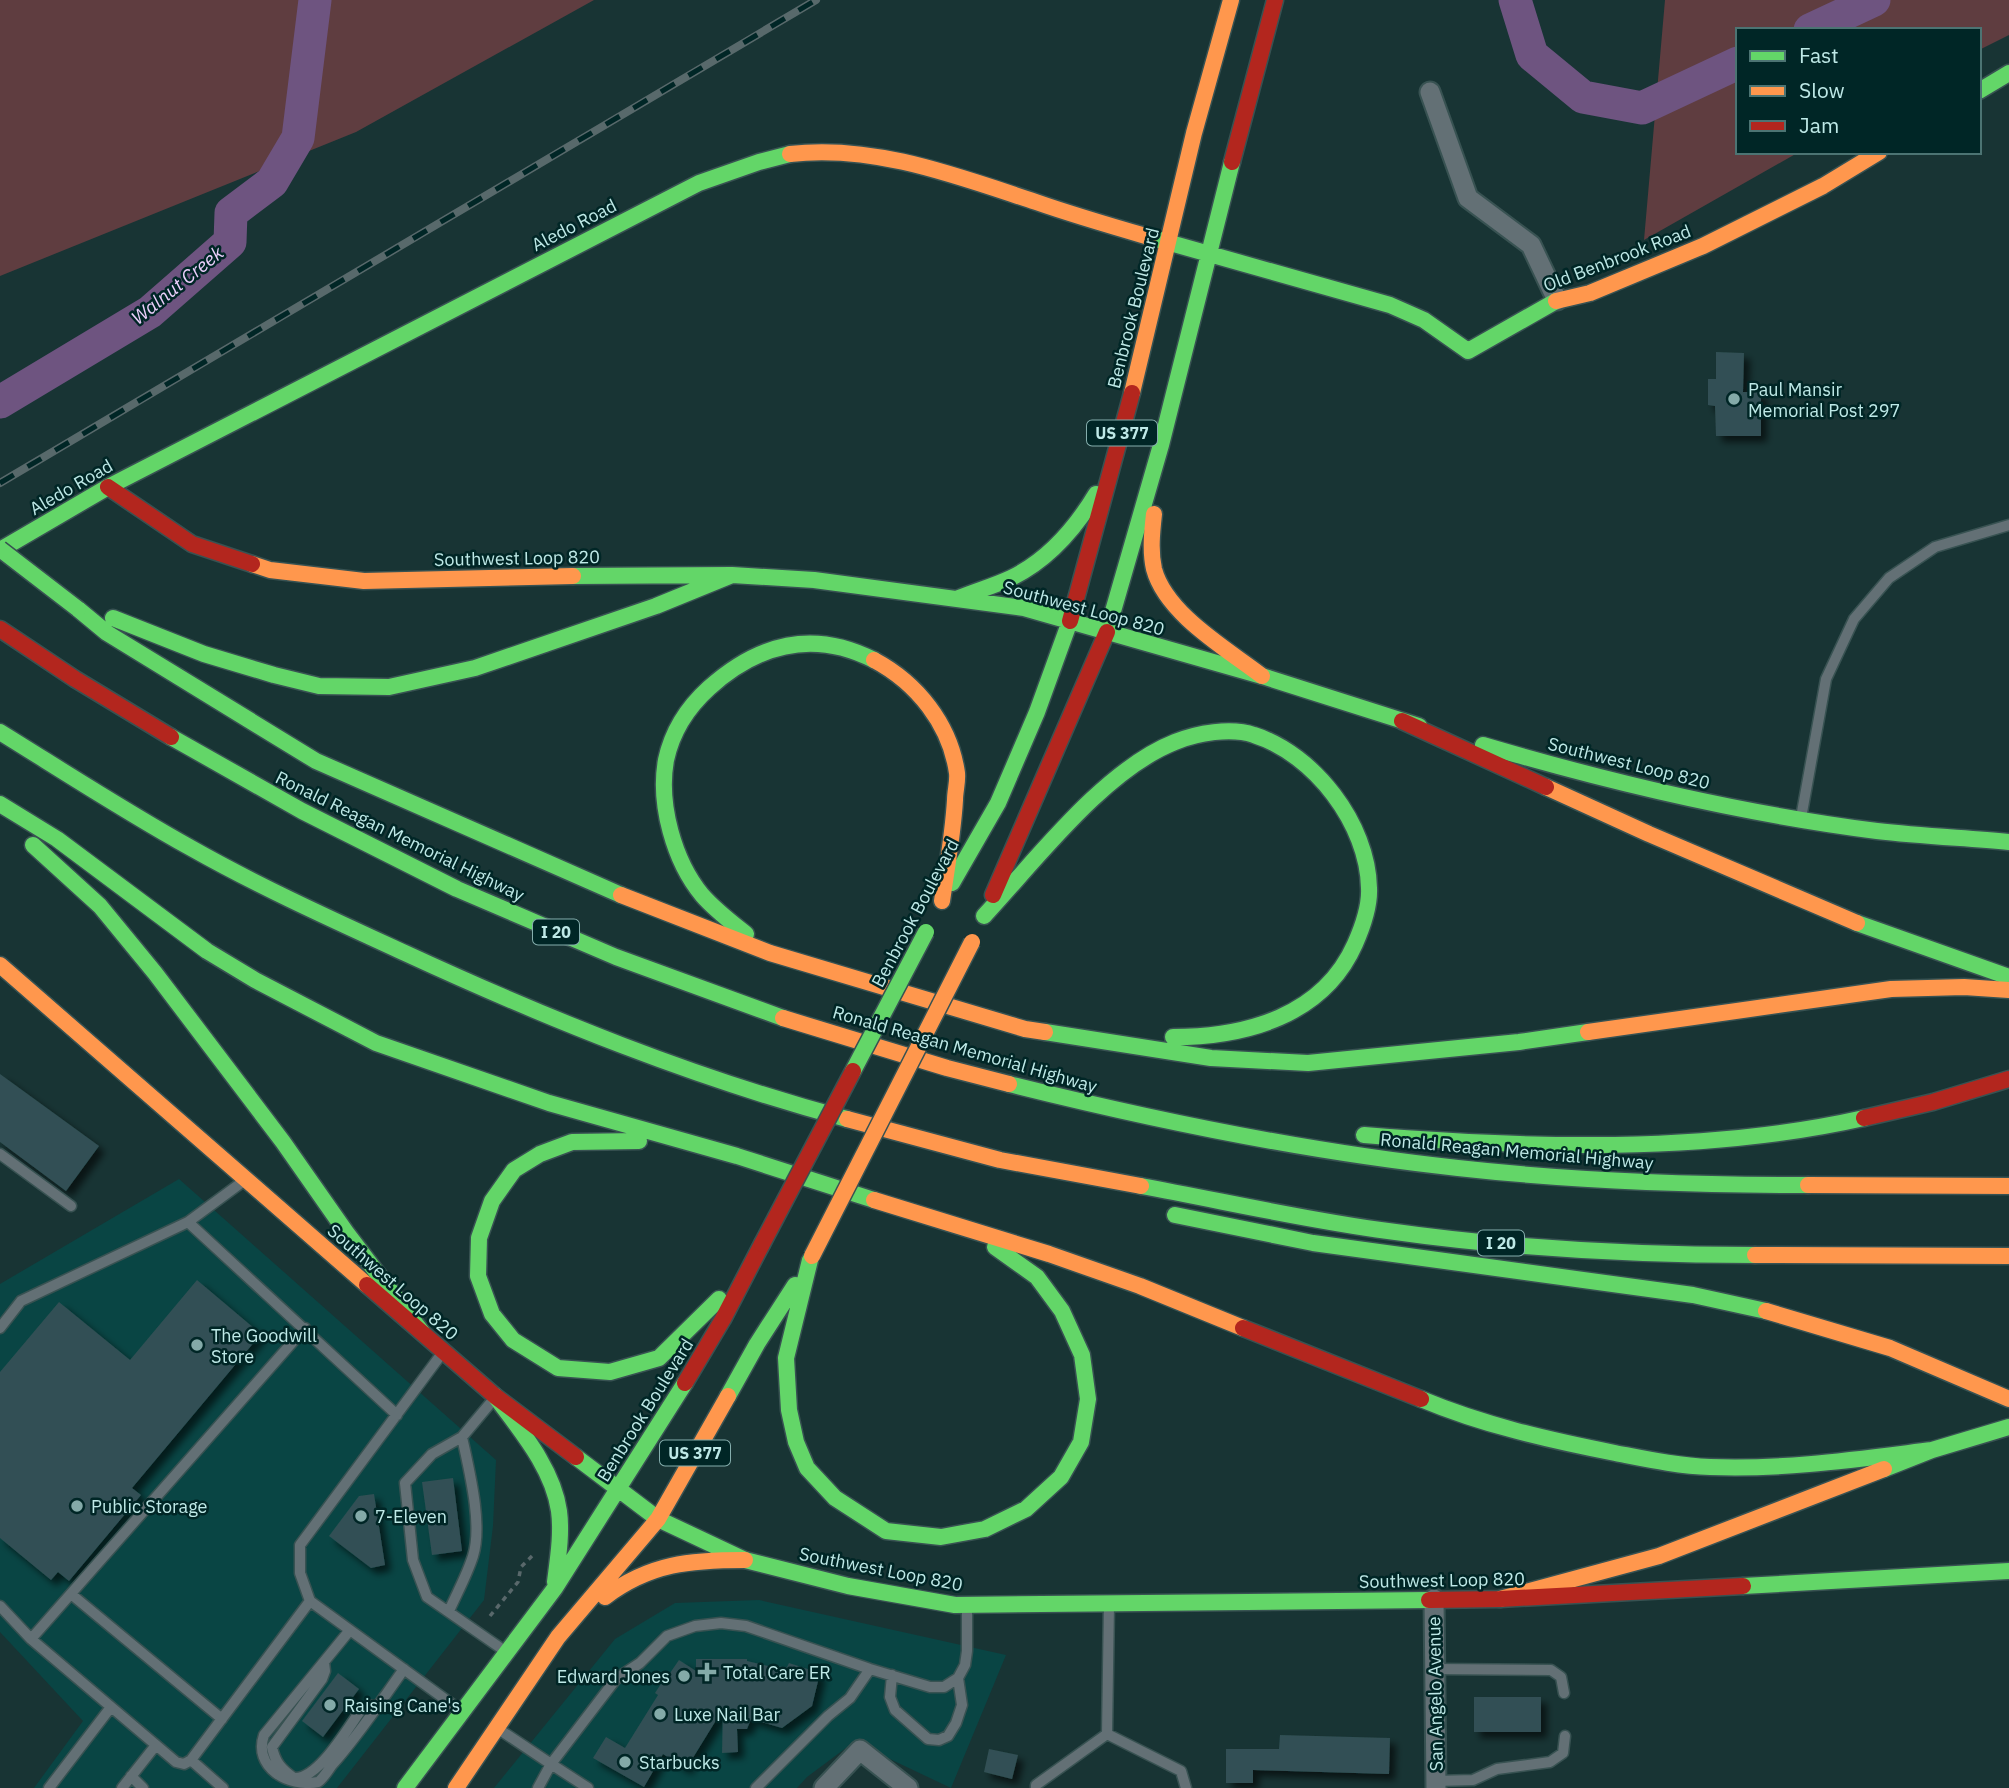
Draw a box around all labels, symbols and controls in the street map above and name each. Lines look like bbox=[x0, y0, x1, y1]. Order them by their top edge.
legend bbox=[1736, 28, 1981, 154]
text: Fast bbox=[1799, 41, 1839, 69]
text: Slow bbox=[1799, 76, 1845, 104]
text: Jam bbox=[1799, 111, 1839, 139]
street label: Aledo Road bbox=[528, 194, 620, 256]
street label: Old Benbrook Road bbox=[1540, 219, 1694, 297]
street label: Benbrook Boulevard bbox=[1102, 225, 1164, 391]
water label: Walnut Creek bbox=[126, 240, 229, 329]
place label: Paul Mansir Memorial Post 297 bbox=[1748, 378, 1900, 422]
marker: Paul Mansir Memorial Post 297 bbox=[1726, 391, 1742, 407]
road number: US 377 bbox=[1087, 420, 1157, 446]
street label: Aledo Road bbox=[25, 454, 117, 520]
street label: Southwest Loop 820 bbox=[434, 545, 600, 571]
street label: Southwest Loop 820 bbox=[1001, 575, 1167, 641]
street label: Southwest Loop 820 bbox=[1546, 732, 1712, 794]
street label: Ronald Reagan Memorial Highway bbox=[272, 766, 528, 906]
street label: Benbrook Boulevard bbox=[866, 835, 964, 991]
road number: I 20 bbox=[533, 920, 579, 944]
street label: Ronald Reagan Memorial Highway bbox=[830, 1000, 1100, 1098]
street label: Ronald Reagan Memorial Highway bbox=[1379, 1128, 1655, 1174]
street label: Southwest Loop 820 bbox=[323, 1219, 463, 1345]
road number: I 20 bbox=[1478, 1231, 1524, 1256]
place label: The Goodwill Store bbox=[211, 1324, 317, 1368]
street label: Benbrook Boulevard bbox=[592, 1334, 698, 1486]
marker: The Goodwill Store bbox=[189, 1337, 205, 1353]
road number: US 377 bbox=[660, 1441, 730, 1466]
place label: Public Storage bbox=[91, 1495, 208, 1518]
marker: Public Storage bbox=[69, 1498, 85, 1514]
place label: 7-Eleven bbox=[375, 1505, 447, 1528]
marker: 7-Eleven bbox=[353, 1508, 369, 1524]
street label: Southwest Loop 820 bbox=[797, 1542, 965, 1596]
street label: Southwest Loop 820 bbox=[1359, 1567, 1525, 1593]
street label: San Angelo Avenue bbox=[1422, 1616, 1448, 1772]
place label: Total Care ER bbox=[723, 1661, 831, 1684]
marker: Total Care ER bbox=[697, 1662, 717, 1682]
place label: Edward Jones bbox=[557, 1665, 670, 1688]
marker: Edward Jones bbox=[676, 1668, 692, 1684]
place label: Raising Cane's bbox=[344, 1694, 460, 1717]
marker: Raising Cane's bbox=[322, 1697, 338, 1713]
place label: Luxe Nail Bar bbox=[674, 1703, 780, 1726]
marker: Luxe Nail Bar bbox=[652, 1706, 668, 1722]
place label: Starbucks bbox=[639, 1751, 720, 1774]
marker: Starbucks bbox=[617, 1754, 633, 1770]

